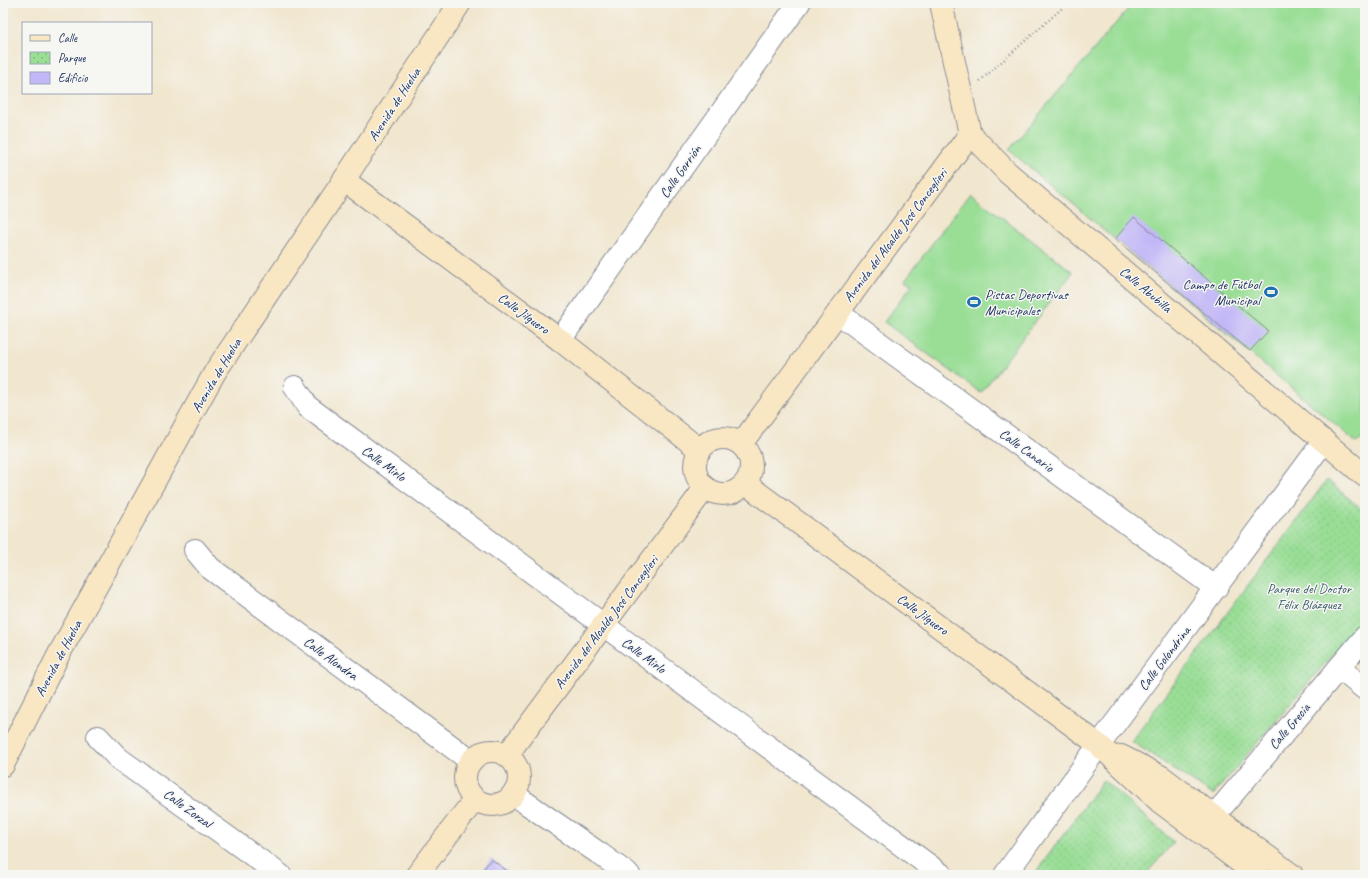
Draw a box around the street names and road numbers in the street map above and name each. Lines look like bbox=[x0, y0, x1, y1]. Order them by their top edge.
street label: Avenida de Huelva bbox=[364, 64, 425, 144]
street label: Calle Gorrión bbox=[656, 141, 705, 201]
street label: Avenida del Alcalde José Conceglieri bbox=[840, 163, 953, 305]
street label: Calle Abubilla bbox=[1116, 263, 1176, 317]
street label: Calle Jilguero bbox=[495, 289, 554, 338]
street label: Avenida de Huelva bbox=[188, 334, 246, 416]
street label: Calle Canario bbox=[996, 425, 1058, 476]
street label: Calle Mirlo bbox=[358, 442, 410, 486]
street label: Avenida del Alcalde José Conceglieri bbox=[551, 550, 664, 692]
street label: Calle Jilguero bbox=[894, 590, 953, 639]
street label: Avenida de Huelva bbox=[31, 616, 86, 699]
street label: Calle Golondrina bbox=[1135, 622, 1195, 694]
street label: Calle Alondra bbox=[300, 633, 362, 684]
street label: Calle Mirlo bbox=[618, 634, 670, 678]
street label: Calle Grecia bbox=[1265, 699, 1315, 753]
street label: Calle Zorzal bbox=[160, 785, 217, 833]

